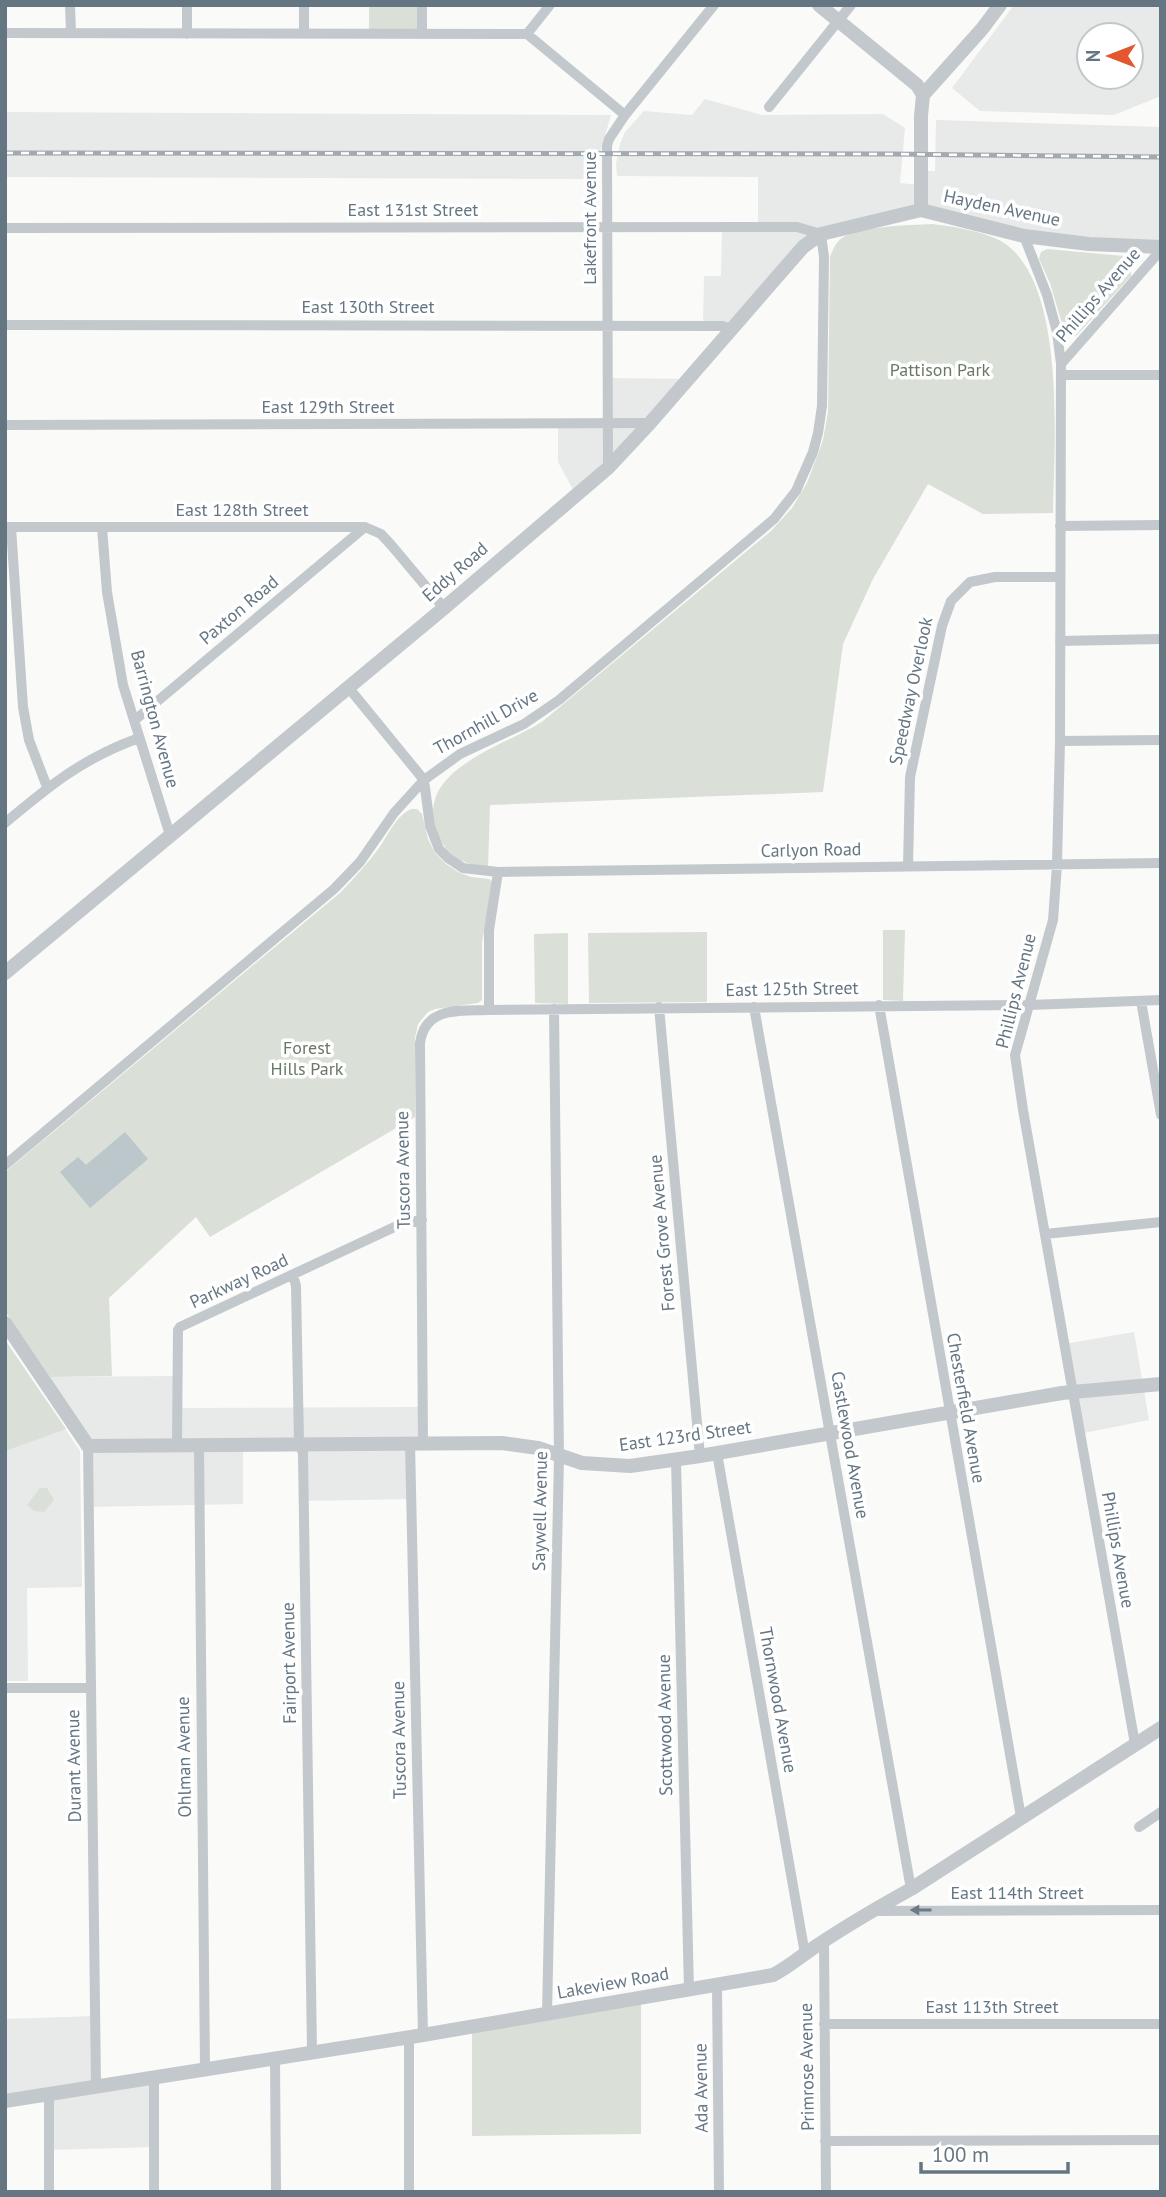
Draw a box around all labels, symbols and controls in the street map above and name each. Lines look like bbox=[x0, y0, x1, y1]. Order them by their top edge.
north arrow bbox=[1075, 21, 1145, 91]
text: N bbox=[1081, 50, 1105, 62]
street label: Lakefront Avenue bbox=[578, 151, 601, 285]
street label: Hayden Avenue bbox=[942, 184, 1062, 231]
street label: East 131st Street bbox=[348, 198, 478, 221]
street label: Phillips Avenue bbox=[1050, 243, 1145, 347]
street label: East 130th Street bbox=[301, 295, 435, 318]
park label: Pattison Park bbox=[890, 358, 991, 381]
street label: East 129th Street bbox=[261, 395, 395, 418]
street label: East 128th Street bbox=[175, 498, 309, 521]
street label: Eddy Road bbox=[417, 537, 492, 606]
street label: Paxton Road bbox=[195, 570, 283, 649]
street label: Speedway Overlook bbox=[884, 614, 938, 767]
street label: Barrington Avenue bbox=[126, 647, 185, 790]
street label: Thornhill Drive bbox=[430, 683, 542, 760]
street label: Carlyon Road bbox=[760, 837, 862, 862]
street label: Phillips Avenue bbox=[990, 931, 1041, 1051]
street label: East 125th Street bbox=[725, 976, 859, 1001]
park label: Forest Hills Park bbox=[271, 1036, 344, 1080]
street label: Tuscora Avenue bbox=[390, 1111, 415, 1229]
street label: Forest Grove Avenue bbox=[643, 1154, 680, 1312]
street label: Parkway Road bbox=[186, 1248, 292, 1313]
street label: Chesterfield Avenue bbox=[942, 1331, 991, 1485]
street label: Castlewood Avenue bbox=[826, 1369, 875, 1520]
street label: East 123rd Street bbox=[617, 1415, 752, 1456]
street label: Saywell Avenue bbox=[527, 1451, 552, 1571]
street label: Phillips Avenue bbox=[1097, 1490, 1140, 1610]
street label: Fairport Avenue bbox=[276, 1602, 301, 1724]
street label: Thornwood Avenue bbox=[754, 1625, 803, 1775]
street label: Scottwood Avenue bbox=[652, 1654, 677, 1796]
street label: Tuscora Avenue bbox=[386, 1681, 411, 1799]
street label: Ohlman Avenue bbox=[171, 1696, 196, 1818]
street label: Durant Avenue bbox=[61, 1709, 86, 1823]
street label: East 114th Street bbox=[950, 1881, 1084, 1904]
one-way arrow bbox=[910, 1904, 932, 1916]
street label: Lakeview Road bbox=[555, 1961, 671, 2004]
street label: East 113th Street bbox=[925, 1995, 1059, 2018]
street label: Primrose Avenue bbox=[794, 2003, 819, 2131]
street label: Ada Avenue bbox=[688, 2043, 713, 2133]
scale bar bbox=[921, 2130, 1068, 2174]
text: 100 m bbox=[932, 2141, 989, 2168]

